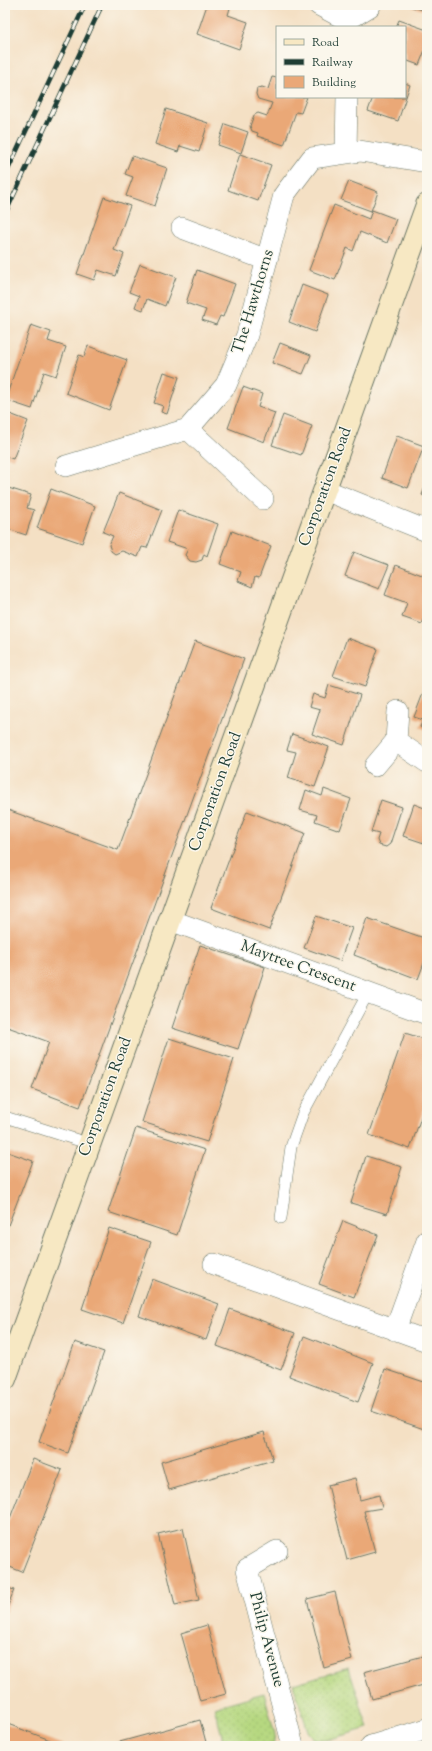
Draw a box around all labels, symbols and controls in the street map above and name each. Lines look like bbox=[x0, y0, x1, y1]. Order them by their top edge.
legend bbox=[276, 26, 406, 98]
text: Road bbox=[312, 34, 339, 52]
text: Railway bbox=[312, 54, 353, 72]
text: Building bbox=[312, 74, 356, 92]
street label: The Hawthorns bbox=[227, 247, 281, 357]
street label: Corporation Road bbox=[294, 424, 358, 550]
street label: Corporation Road bbox=[184, 729, 248, 855]
street label: Maytree Crescent bbox=[237, 935, 360, 999]
street label: Corporation Road bbox=[74, 1034, 138, 1160]
street label: Philip Avenue bbox=[242, 1590, 290, 1690]

